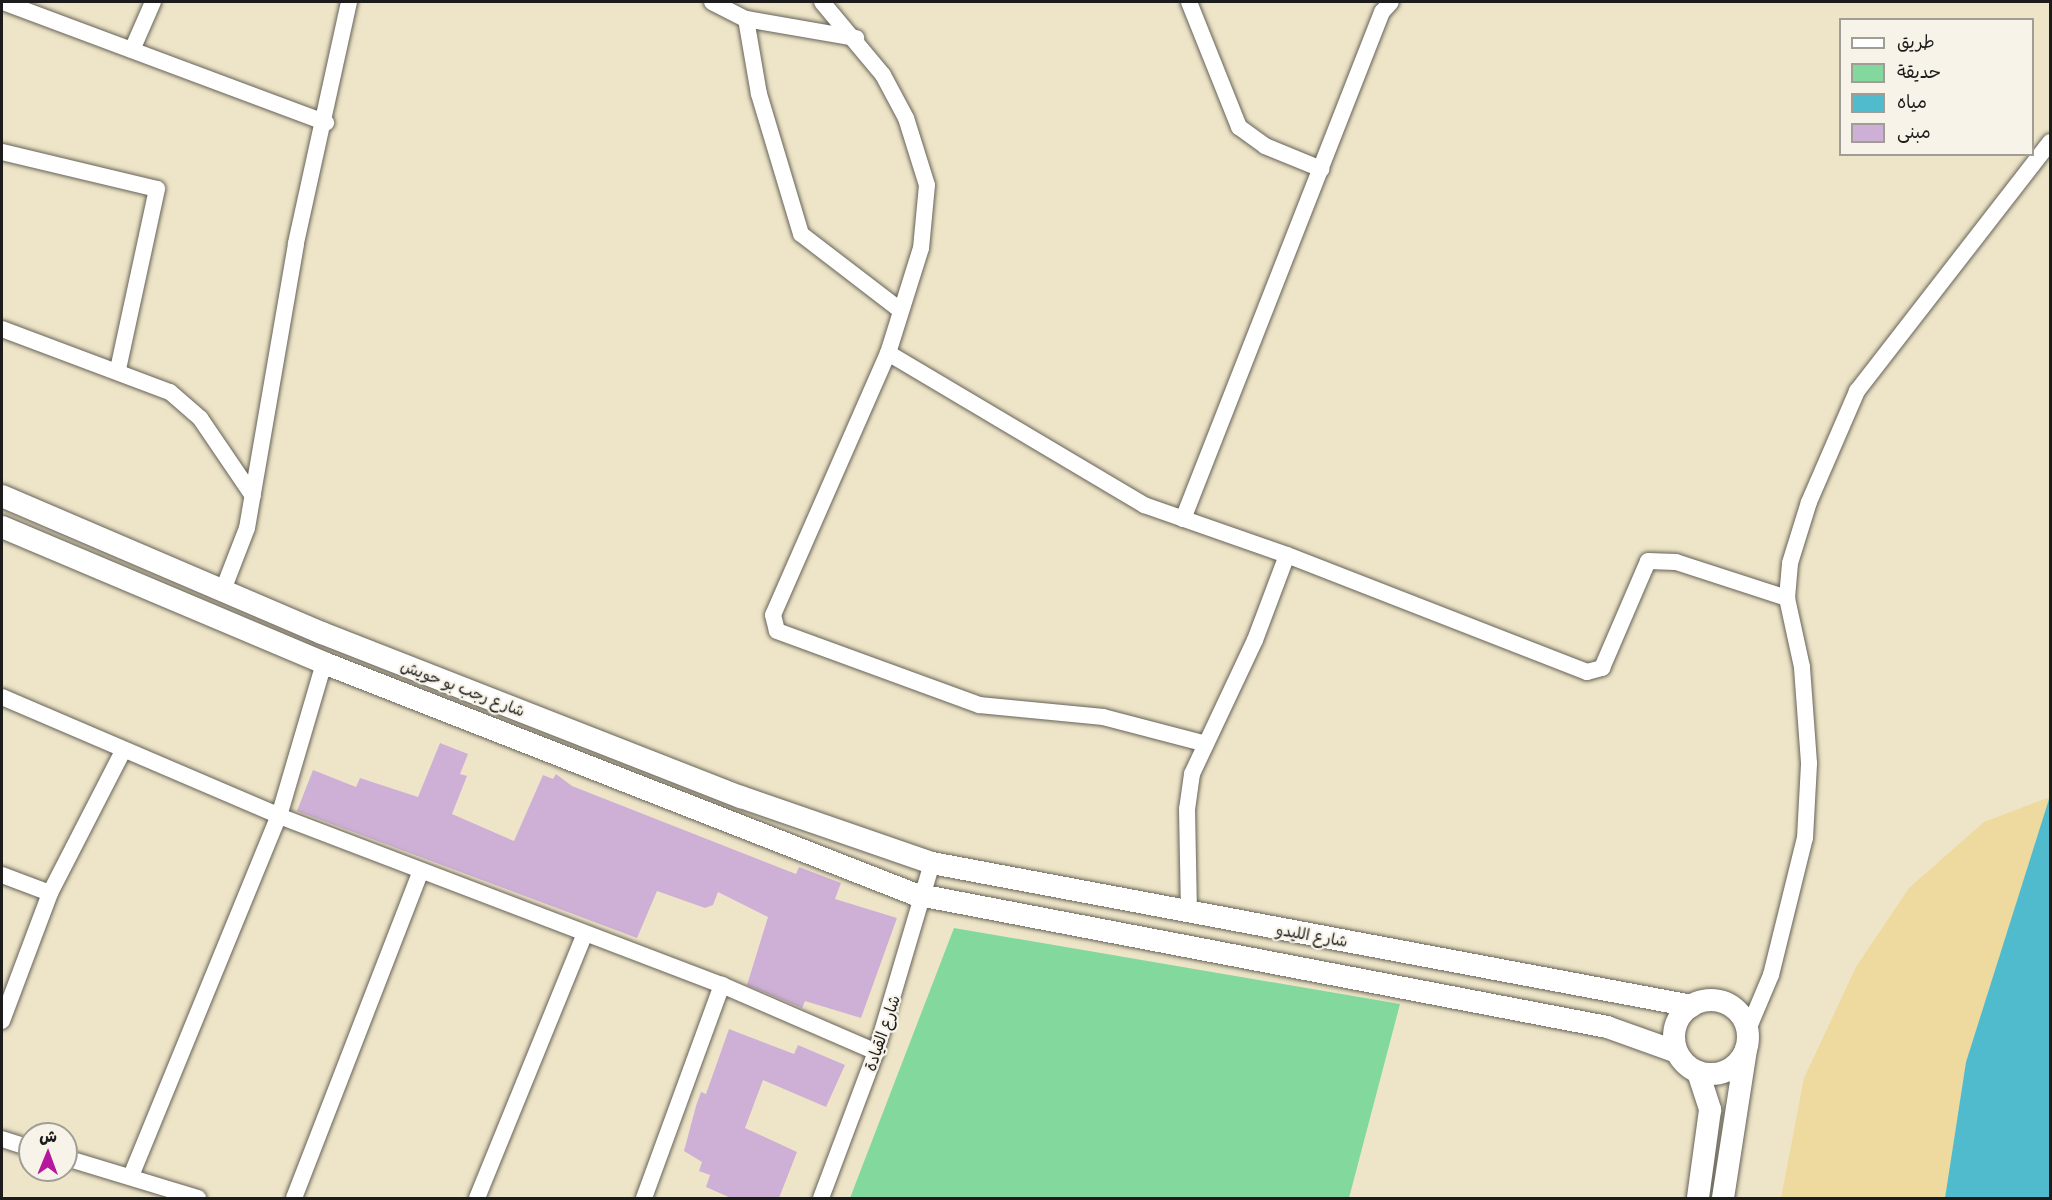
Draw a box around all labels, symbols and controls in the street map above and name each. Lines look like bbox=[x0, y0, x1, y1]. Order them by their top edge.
legend bbox=[1839, 18, 2034, 156]
text: طريق bbox=[1897, 30, 1935, 53]
text: حديقة bbox=[1897, 60, 1941, 83]
text: مياه bbox=[1897, 90, 1927, 113]
text: مبنى bbox=[1897, 120, 1931, 143]
street label: شارع رجب بو حويش bbox=[398, 655, 528, 721]
street label: شارع الليدو bbox=[1275, 919, 1349, 951]
street label: شارع القيادة bbox=[860, 993, 904, 1073]
north arrow bbox=[18, 1122, 78, 1182]
text: ش bbox=[39, 1126, 57, 1146]

